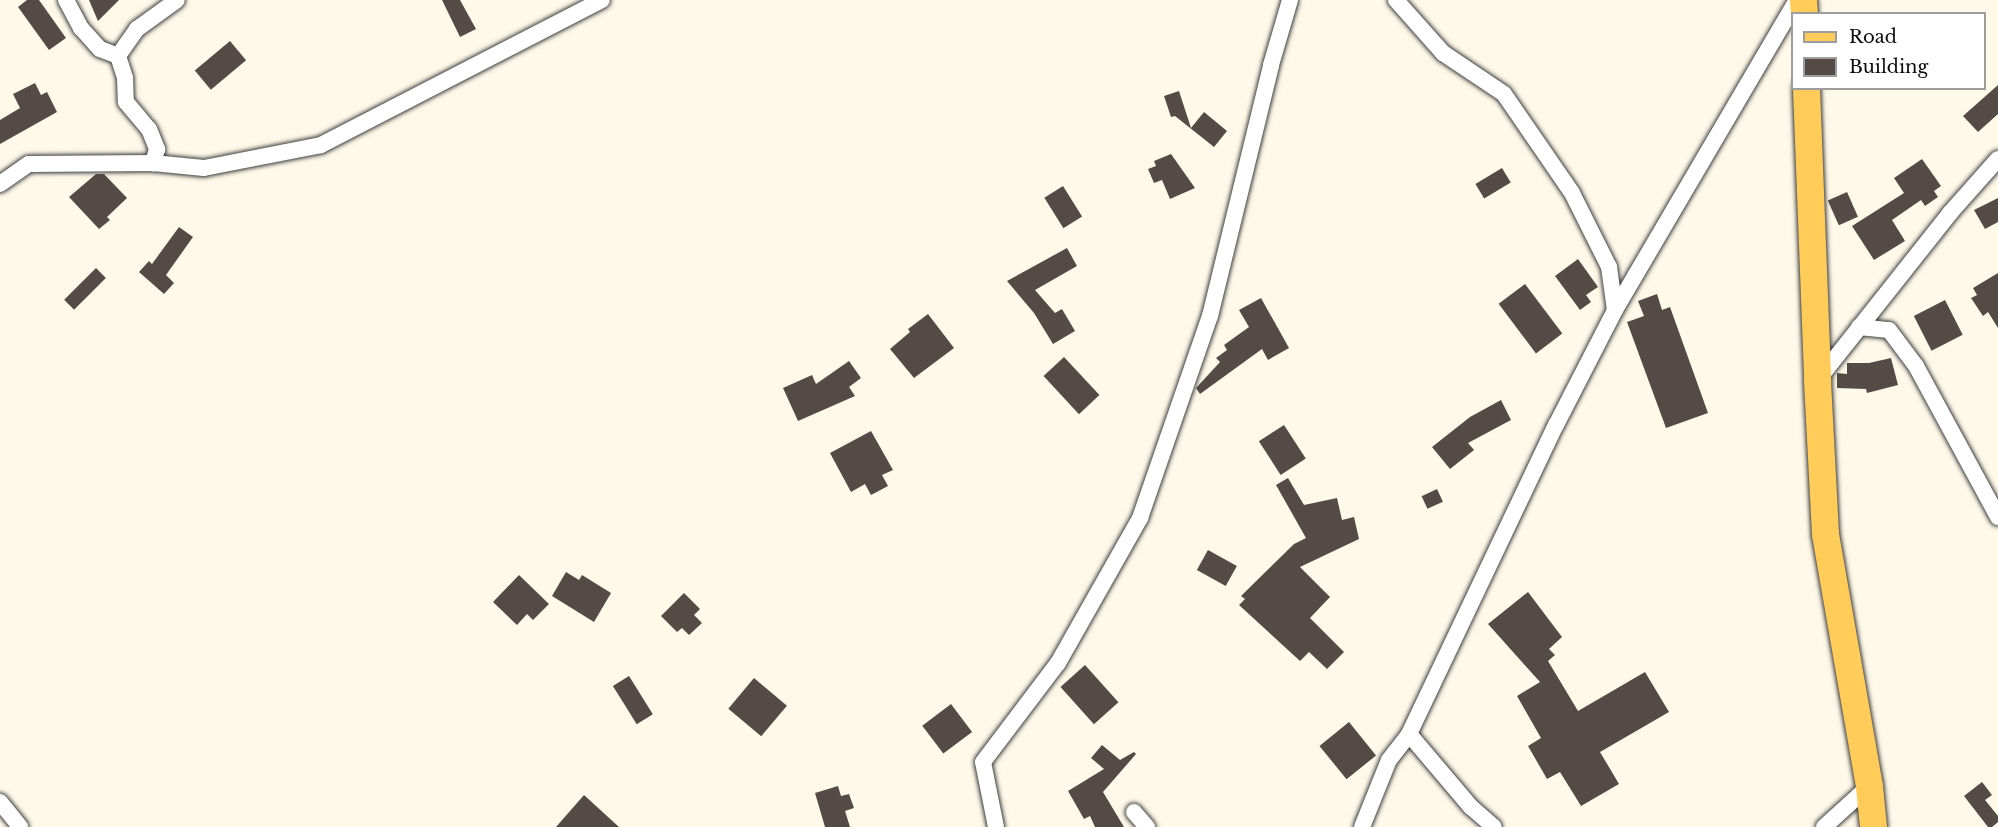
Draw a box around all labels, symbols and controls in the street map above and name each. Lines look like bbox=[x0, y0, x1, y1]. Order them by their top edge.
legend bbox=[1791, 12, 1986, 90]
text: Road bbox=[1849, 26, 1897, 48]
text: Building bbox=[1849, 56, 1928, 78]

